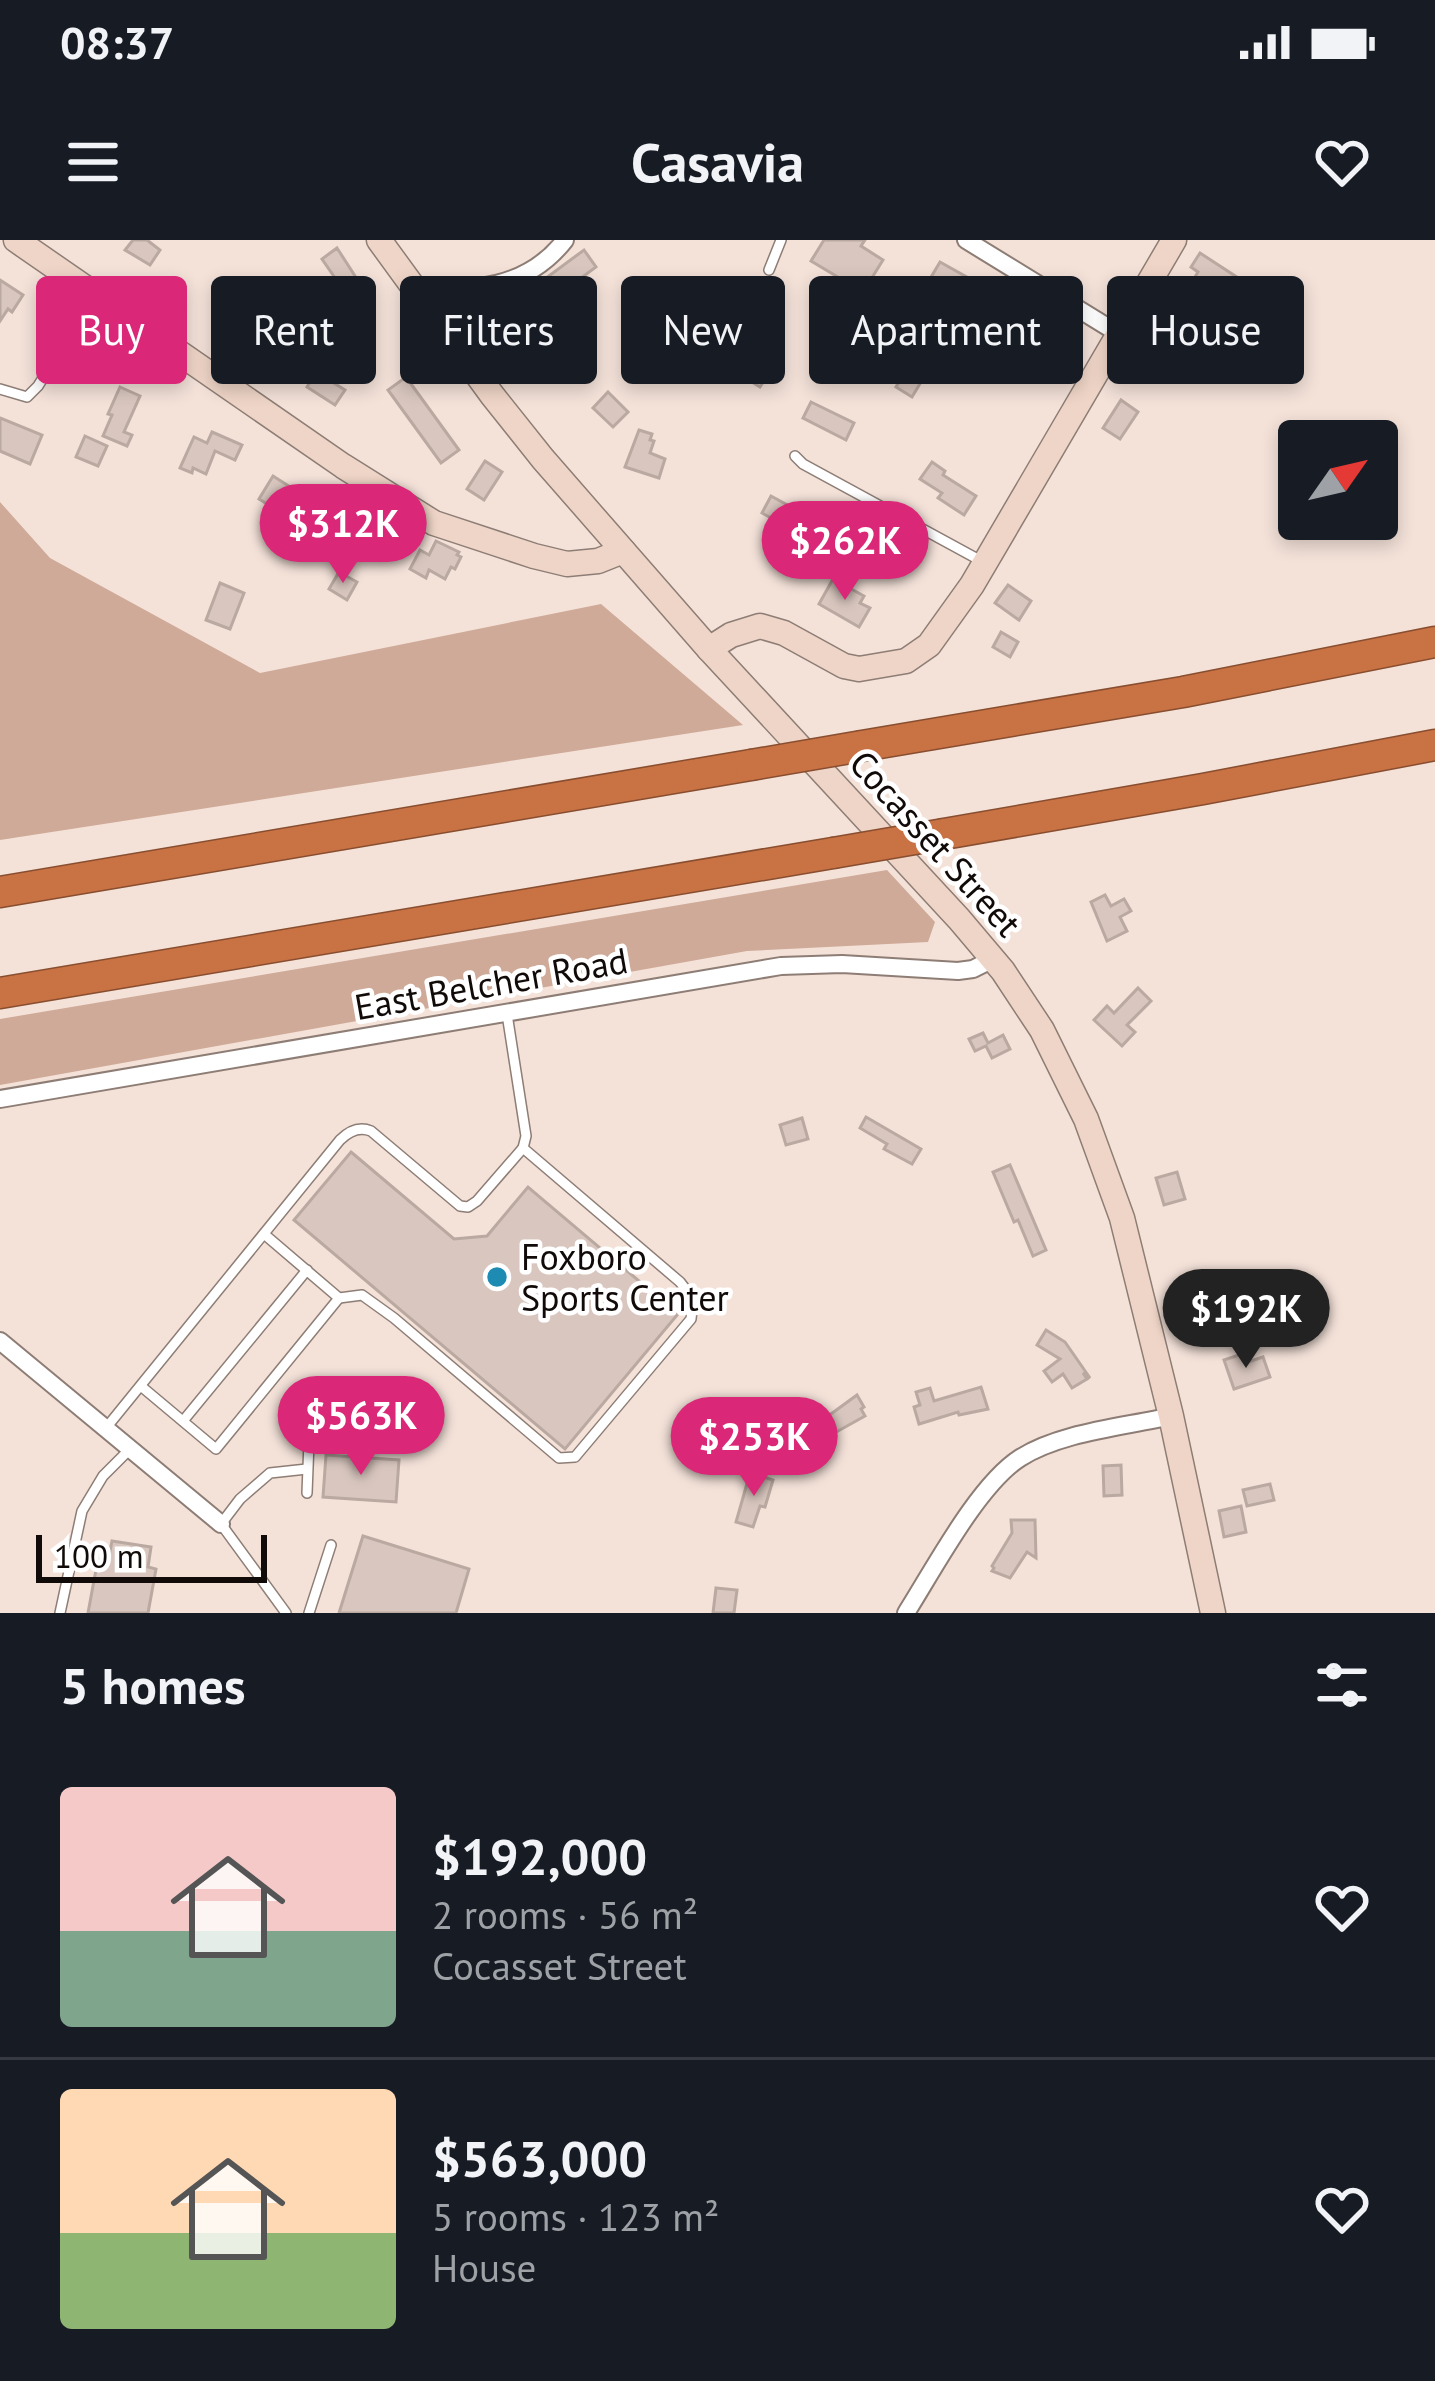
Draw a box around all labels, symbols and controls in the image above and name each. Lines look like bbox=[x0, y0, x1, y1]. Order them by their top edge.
text: 08:37 bbox=[60, 13, 174, 71]
text: Casavia bbox=[631, 127, 804, 197]
icon: menu bbox=[60, 129, 126, 195]
icon: heart bbox=[1309, 129, 1375, 195]
chip: Buy bbox=[36, 276, 187, 384]
chip: Rent bbox=[211, 276, 376, 384]
chip: Filters bbox=[400, 276, 597, 384]
chip: New bbox=[621, 276, 785, 384]
chip: Apartment bbox=[809, 276, 1083, 384]
chip: House bbox=[1107, 276, 1304, 384]
north arrow bbox=[1278, 420, 1398, 540]
map controls bbox=[1278, 420, 1398, 540]
pin: $312K bbox=[259, 484, 427, 586]
text: $312K bbox=[287, 497, 399, 548]
pin: $262K bbox=[761, 501, 929, 603]
text: $262K bbox=[789, 514, 901, 565]
street label: Cocasset Street bbox=[840, 740, 1032, 946]
street label: East Belcher Road bbox=[351, 936, 631, 1030]
place label: Foxboro Sports Center bbox=[521, 1233, 729, 1321]
marker: Foxboro Sports Center bbox=[484, 1264, 510, 1290]
pin: $192K bbox=[1162, 1269, 1330, 1371]
text: $192K bbox=[1190, 1282, 1302, 1333]
pin: $563K bbox=[277, 1376, 445, 1478]
text: $563K bbox=[305, 1389, 417, 1440]
pin: $253K bbox=[670, 1397, 838, 1499]
text: $253K bbox=[698, 1410, 810, 1461]
scale bar bbox=[36, 1529, 267, 1582]
text: 100 m bbox=[54, 1534, 144, 1577]
text: 5 homes bbox=[60, 1652, 246, 1718]
icon: filters bbox=[1309, 1652, 1375, 1718]
text: $192,000 bbox=[432, 1823, 647, 1889]
icon: home bbox=[156, 1835, 300, 1979]
icon: heart bbox=[1309, 1874, 1375, 1940]
text: 2 rooms · 56 m² bbox=[432, 1889, 698, 1940]
text: Cocasset Street bbox=[432, 1940, 687, 1991]
text: $563,000 bbox=[432, 2125, 647, 2191]
icon: home bbox=[156, 2137, 300, 2281]
icon: heart bbox=[1309, 2176, 1375, 2242]
text: 5 rooms · 123 m² bbox=[432, 2191, 719, 2242]
text: House bbox=[432, 2242, 536, 2293]

